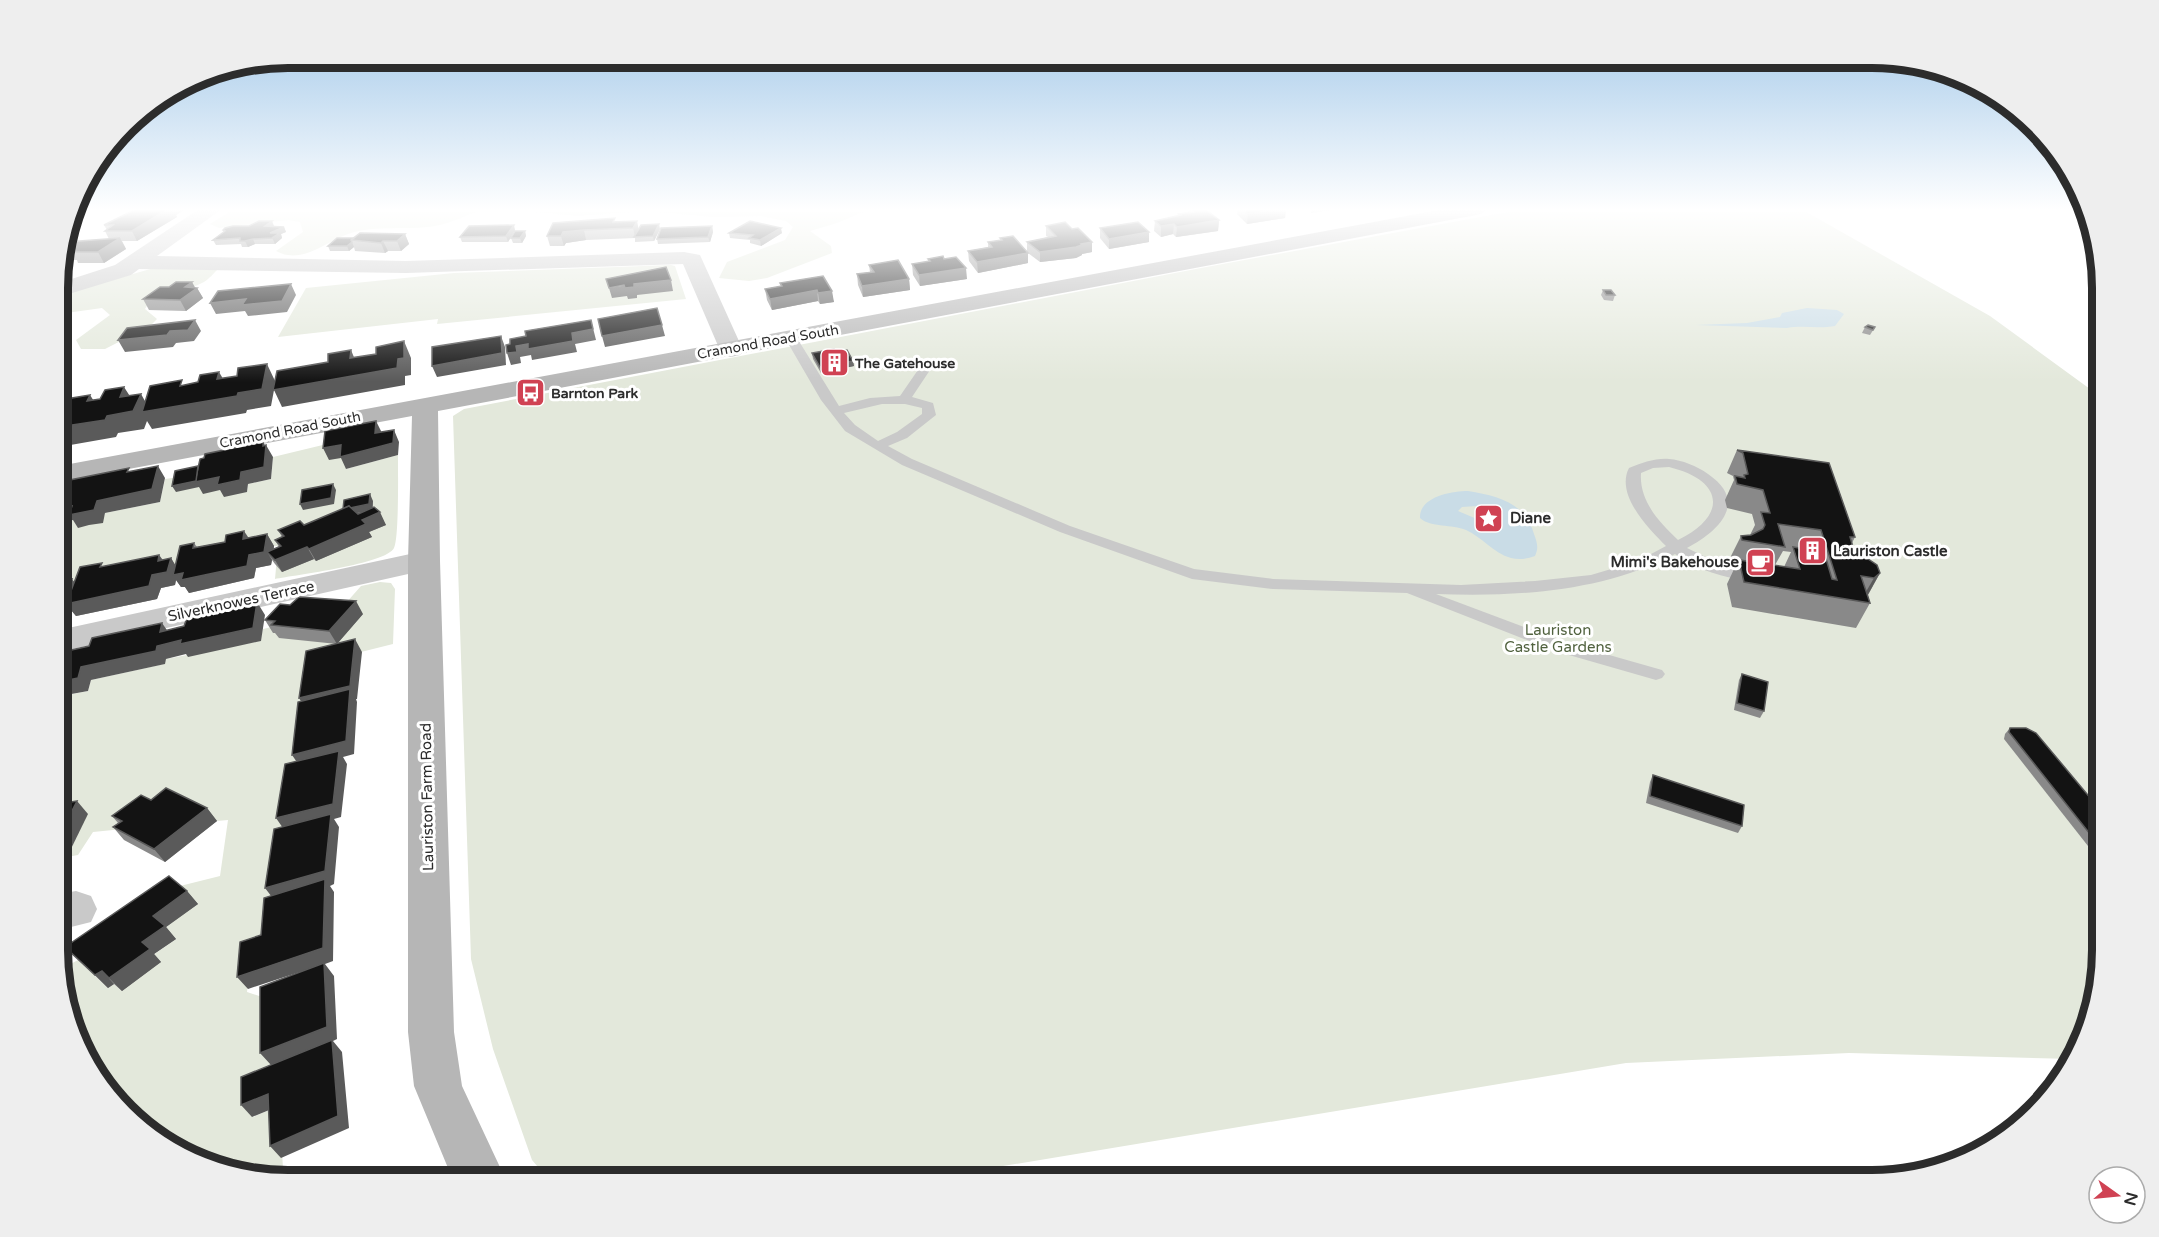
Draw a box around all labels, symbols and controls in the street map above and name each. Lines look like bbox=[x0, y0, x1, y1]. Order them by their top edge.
street label: Cramond Road South bbox=[696, 321, 840, 363]
building icon: The Gatehouse bbox=[818, 347, 850, 379]
place label: The Gatehouse bbox=[854, 355, 955, 372]
bus stop icon: Barnton Park bbox=[514, 377, 546, 409]
place label: Barnton Park bbox=[551, 385, 638, 402]
street label: Cramond Road South bbox=[218, 408, 362, 452]
place icon: Diane bbox=[1473, 502, 1505, 534]
place label: Diane bbox=[1510, 509, 1551, 527]
building icon: Lauriston Castle bbox=[1796, 535, 1828, 567]
place label: Lauriston Castle bbox=[1833, 542, 1948, 560]
cafe icon: Mimi's Bakehouse bbox=[1744, 546, 1776, 578]
place label: Mimi's Bakehouse bbox=[1611, 553, 1740, 571]
street label: Silverknowes Terrace bbox=[166, 577, 316, 625]
park label: Lauriston Castle Gardens bbox=[1504, 621, 1612, 656]
street label: Lauriston Farm Road bbox=[417, 723, 437, 871]
north arrow bbox=[2087, 1165, 2147, 1225]
text: N bbox=[2119, 1190, 2142, 1207]

